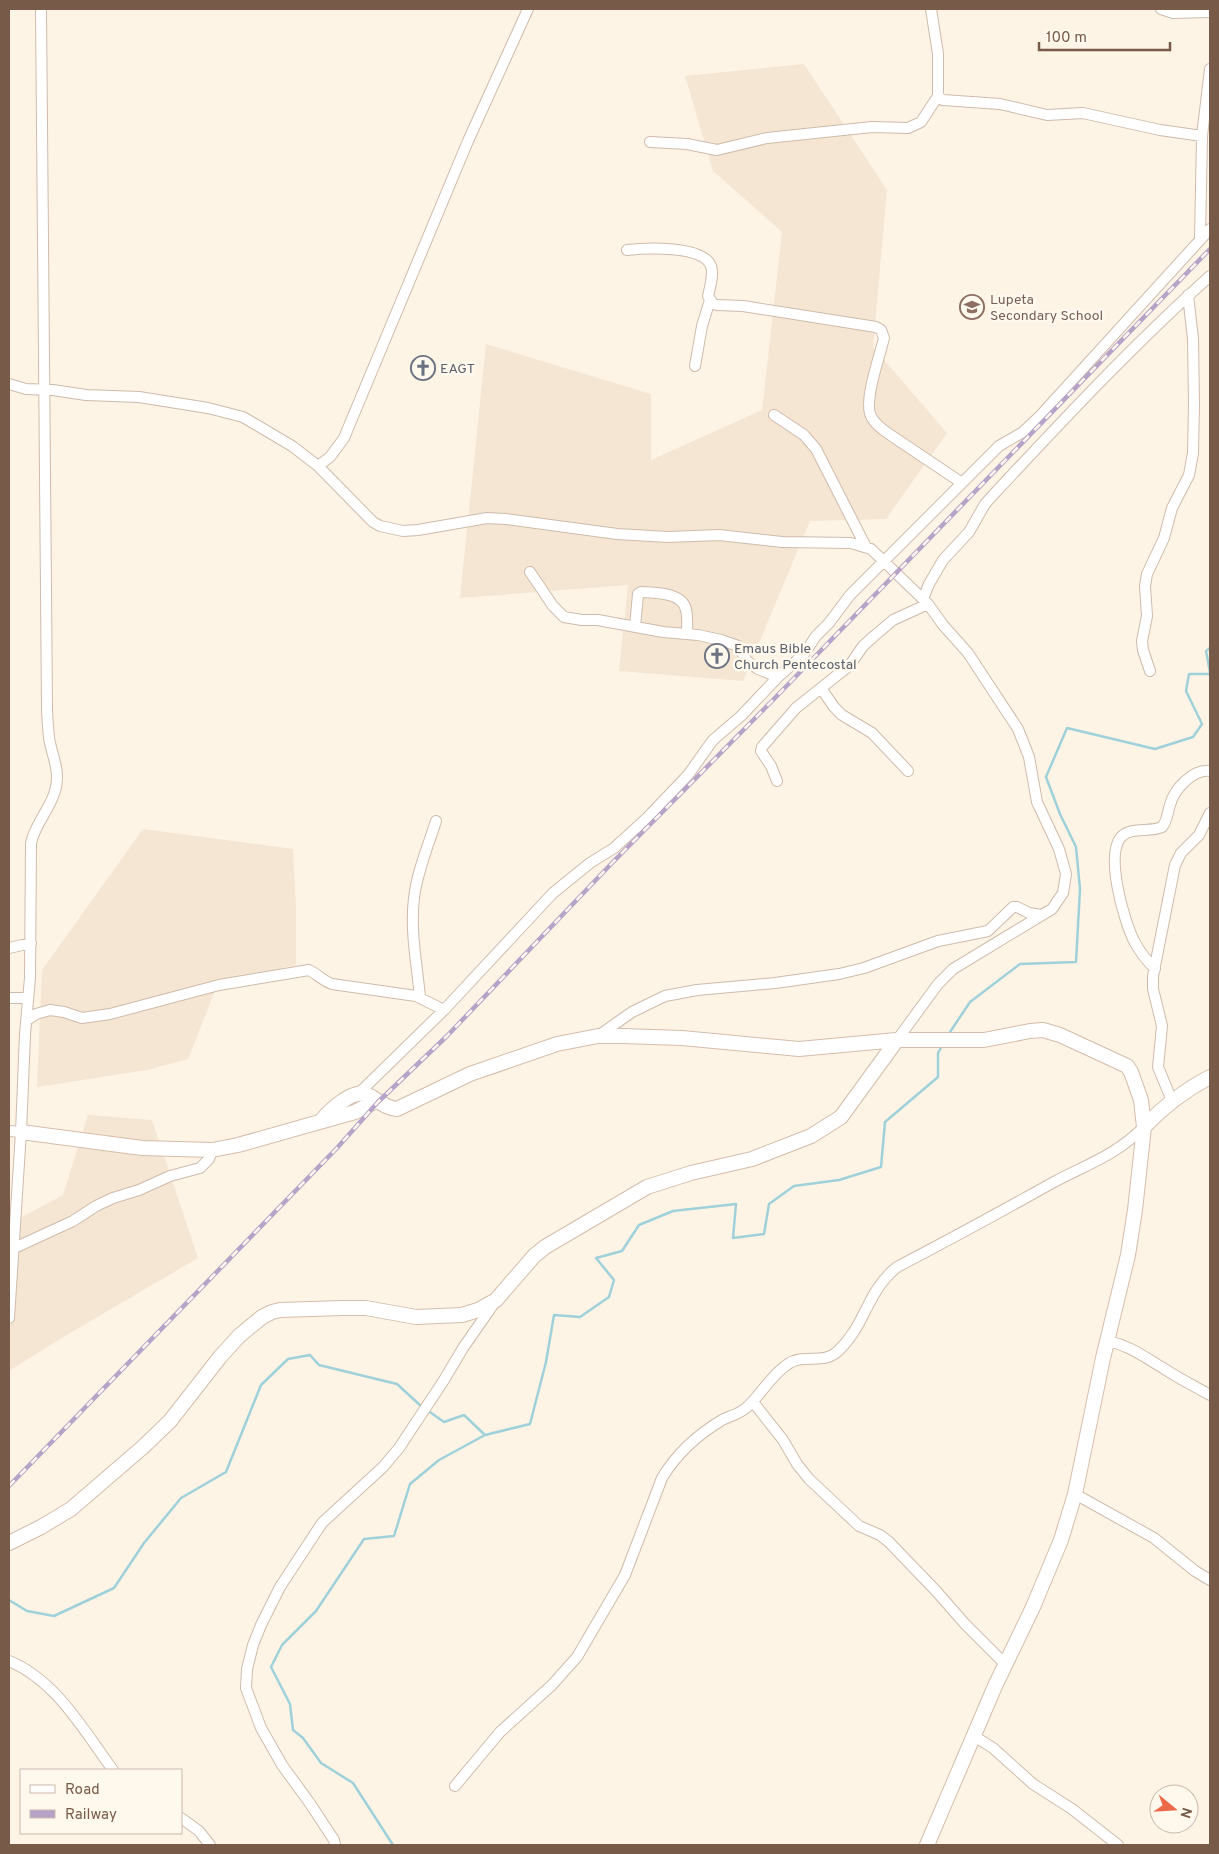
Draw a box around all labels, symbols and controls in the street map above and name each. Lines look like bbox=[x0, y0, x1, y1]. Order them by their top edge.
scale bar bbox=[1039, 20, 1170, 52]
text: 100 m bbox=[1046, 29, 1087, 48]
place label: Lupeta Secondary School bbox=[990, 292, 1103, 325]
school or university icon: Lupeta Secondary School bbox=[959, 294, 985, 320]
church icon: EAGT bbox=[410, 355, 436, 381]
place label: EAGT bbox=[440, 361, 475, 378]
place label: Emaus Bible Church Pentecostal bbox=[734, 641, 857, 674]
church icon: Emaus Bible Church Pentecostal bbox=[704, 643, 730, 669]
legend bbox=[20, 1769, 182, 1834]
text: Road bbox=[65, 1781, 100, 1800]
north arrow bbox=[1149, 1784, 1199, 1834]
text: N bbox=[1175, 1805, 1195, 1820]
text: Railway bbox=[65, 1806, 117, 1825]

